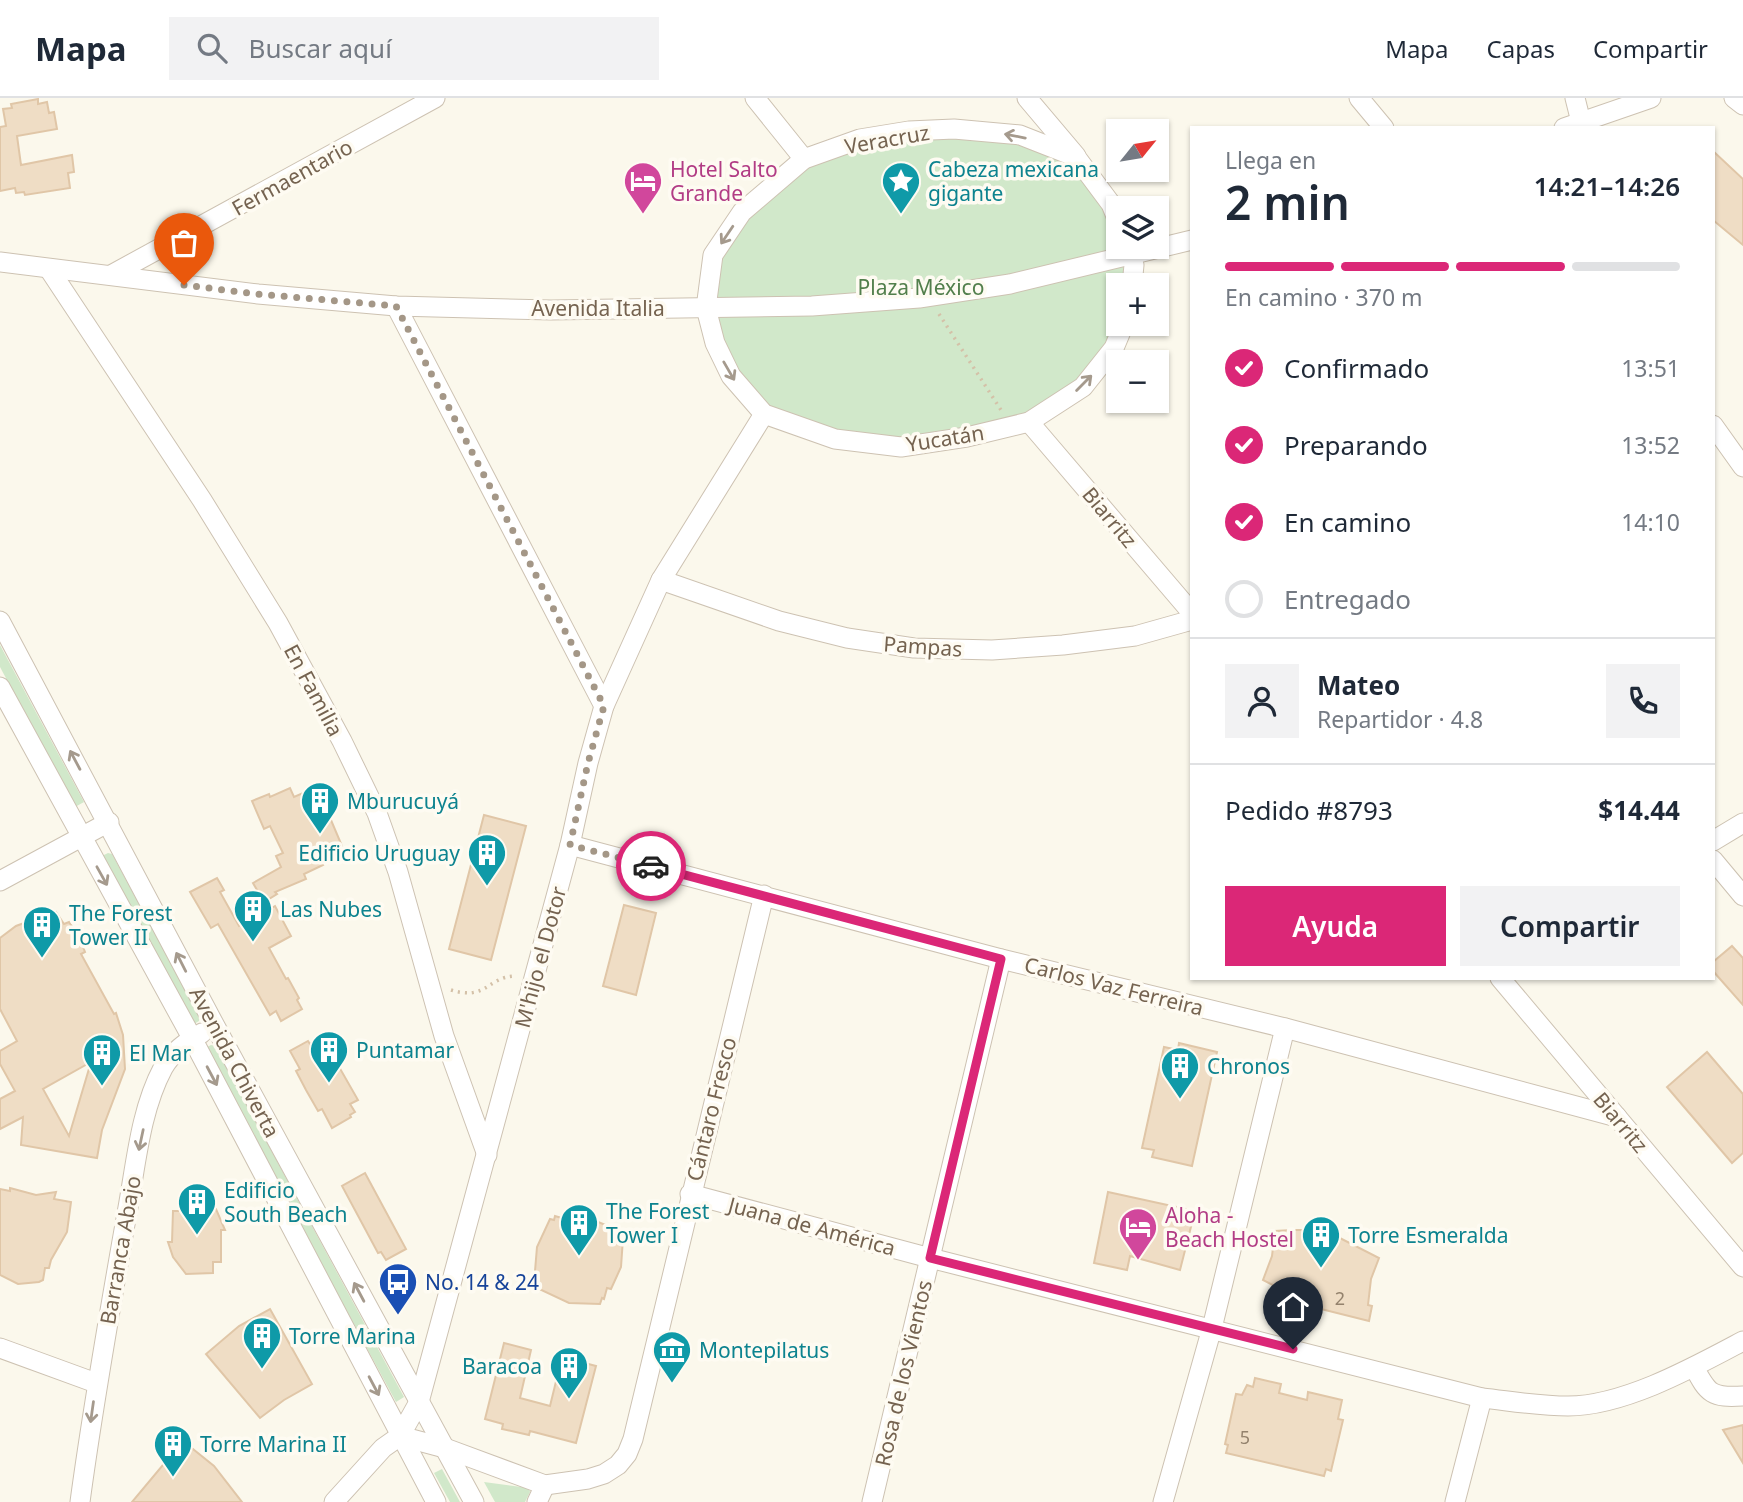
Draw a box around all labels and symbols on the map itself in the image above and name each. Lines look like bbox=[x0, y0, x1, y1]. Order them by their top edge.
street label: Veracruz bbox=[842, 118, 932, 160]
north arrow bbox=[1106, 119, 1169, 182]
one-way arrow bbox=[1004, 128, 1027, 142]
street label: Fermaentario bbox=[227, 132, 357, 222]
place label: Hotel Salto Grande bbox=[670, 155, 778, 207]
place label: Cabeza mexicana gigante bbox=[928, 155, 1099, 207]
hotel icon: Hotel Salto Grande bbox=[622, 160, 664, 215]
place icon: Cabeza mexicana gigante bbox=[880, 160, 922, 215]
pin bbox=[154, 213, 214, 285]
one-way arrow bbox=[719, 225, 734, 244]
park label: Plaza México bbox=[858, 273, 984, 301]
street label: Avenida Italia bbox=[531, 294, 665, 322]
one-way arrow bbox=[723, 361, 737, 381]
one-way arrow bbox=[1076, 374, 1093, 391]
street label: Yucatán bbox=[904, 418, 986, 458]
street label: Biarritz bbox=[1076, 481, 1144, 553]
street label: Pampas bbox=[883, 629, 963, 663]
street label: En Familia bbox=[278, 639, 350, 741]
one-way arrow bbox=[68, 751, 82, 771]
building icon: Mburucuyá bbox=[299, 780, 341, 835]
place label: Mburucuyá bbox=[347, 787, 459, 815]
courier bbox=[616, 831, 686, 901]
building icon: Edificio Uruguay bbox=[466, 832, 508, 887]
place label: Edificio Uruguay bbox=[298, 839, 460, 867]
one-way arrow bbox=[95, 866, 109, 886]
street label: M'hijo el Dotor bbox=[508, 883, 572, 1031]
building icon: Las Nubes bbox=[232, 888, 274, 943]
place label: Las Nubes bbox=[280, 895, 382, 923]
place label: The Forest Tower II bbox=[69, 899, 173, 951]
building icon: The Forest Tower II bbox=[21, 904, 63, 959]
street label: Carlos Vaz Ferreira bbox=[1022, 950, 1206, 1022]
one-way arrow bbox=[174, 952, 188, 973]
street label: Avenida Chiverta bbox=[184, 982, 286, 1142]
building icon: Puntamar bbox=[308, 1029, 350, 1084]
building icon: El Mar bbox=[81, 1032, 123, 1087]
street label: Cántaro Fresco bbox=[680, 1034, 742, 1184]
place label: Puntamar bbox=[356, 1036, 454, 1064]
place label: El Mar bbox=[129, 1039, 191, 1067]
building icon: Chronos bbox=[1159, 1045, 1201, 1100]
place label: Chronos bbox=[1207, 1052, 1290, 1080]
one-way arrow bbox=[205, 1065, 219, 1086]
street label: Biarritz bbox=[1587, 1086, 1655, 1158]
one-way arrow bbox=[133, 1128, 147, 1151]
street label: Barranca Abajo bbox=[93, 1173, 147, 1327]
place label: Edificio South Beach bbox=[224, 1176, 348, 1228]
building icon: Edificio South Beach bbox=[176, 1181, 218, 1236]
street label: Juana de América bbox=[723, 1190, 899, 1262]
place label: The Forest Tower I bbox=[606, 1197, 710, 1249]
place label: Aloha - Beach Hostel bbox=[1165, 1201, 1294, 1253]
building icon: The Forest Tower I bbox=[558, 1202, 600, 1257]
hotel icon: Aloha - Beach Hostel bbox=[1117, 1206, 1159, 1261]
building icon: Torre Esmeralda bbox=[1300, 1214, 1342, 1269]
place label: Torre Esmeralda bbox=[1348, 1221, 1509, 1249]
bus stop icon: No. 14 & 24 bbox=[377, 1261, 419, 1316]
place label: No. 14 & 24 bbox=[425, 1268, 539, 1296]
street label: Rosa de los Vientos bbox=[868, 1277, 938, 1469]
pin bbox=[1263, 1277, 1323, 1349]
one-way arrow bbox=[352, 1282, 366, 1302]
house number: 2 bbox=[1335, 1286, 1345, 1310]
building icon: Torre Marina bbox=[241, 1315, 283, 1370]
place label: Torre Marina bbox=[289, 1322, 416, 1350]
museum icon: Montepilatus bbox=[651, 1329, 693, 1384]
place label: Montepilatus bbox=[699, 1336, 829, 1364]
building icon: Baracoa bbox=[548, 1345, 590, 1400]
place label: Baracoa bbox=[462, 1352, 542, 1380]
one-way arrow bbox=[368, 1375, 381, 1396]
one-way arrow bbox=[86, 1400, 99, 1423]
building icon: Torre Marina II bbox=[152, 1423, 194, 1478]
house number: 5 bbox=[1240, 1425, 1250, 1449]
place label: Torre Marina II bbox=[200, 1430, 347, 1458]

